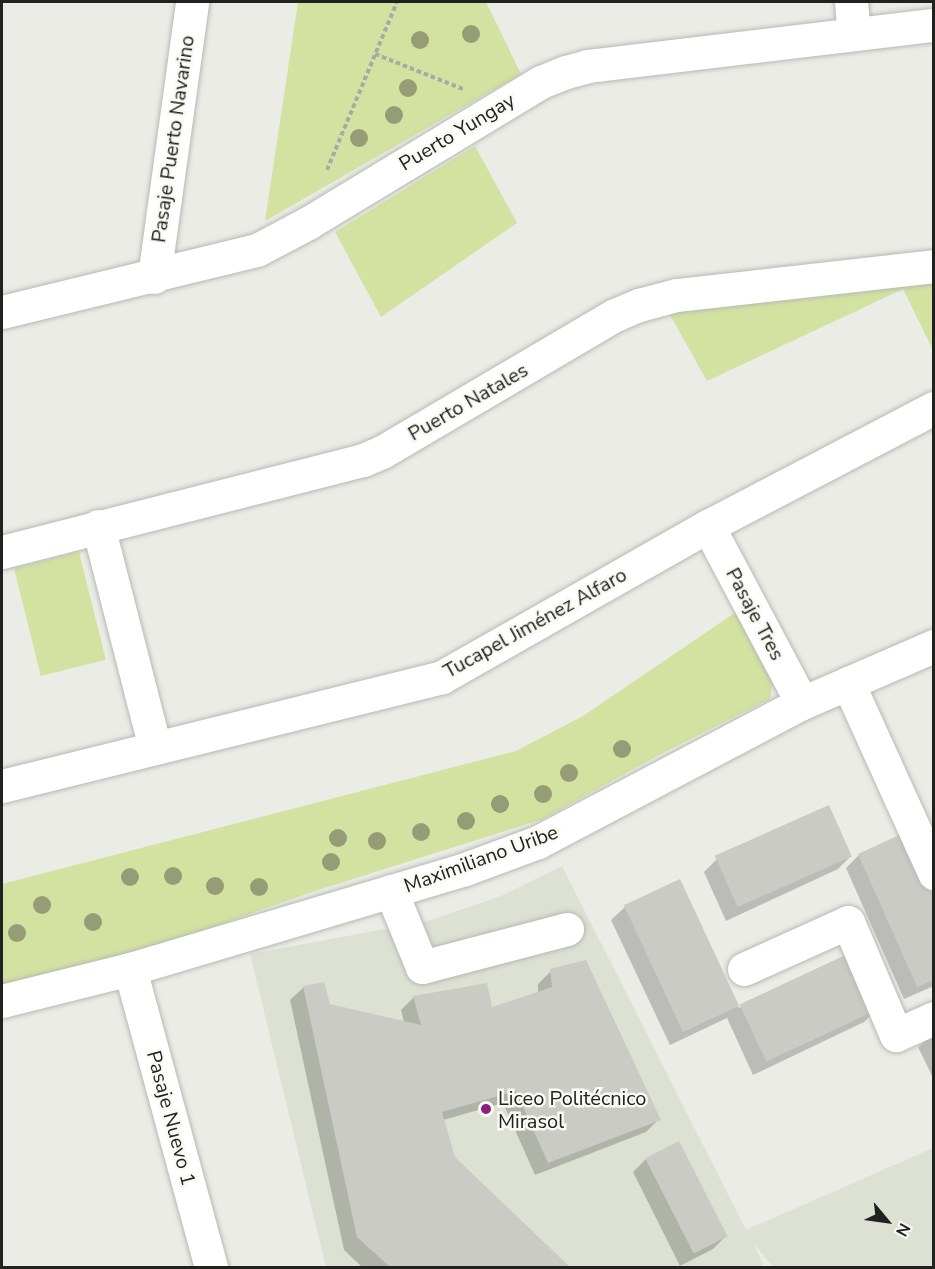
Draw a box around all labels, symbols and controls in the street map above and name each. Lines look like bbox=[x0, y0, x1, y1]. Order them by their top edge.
street label: Pasaje Puerto Navarino bbox=[147, 34, 199, 244]
street label: Puerto Yungay bbox=[395, 88, 519, 176]
street label: Puerto Natales bbox=[404, 358, 532, 446]
street label: Tucapel Jiménez Alfaro bbox=[439, 563, 631, 683]
street label: Pasaje Tres bbox=[721, 564, 789, 664]
street label: Maximiliano Uribe bbox=[401, 820, 561, 898]
street label: Pasaje Nuevo 1 bbox=[141, 1048, 201, 1188]
place label: Liceo Politécnico Mirasol bbox=[498, 1086, 646, 1133]
marker: Liceo Politécnico Mirasol bbox=[479, 1102, 493, 1116]
north arrow bbox=[857, 1191, 917, 1251]
text: N bbox=[890, 1219, 915, 1240]

